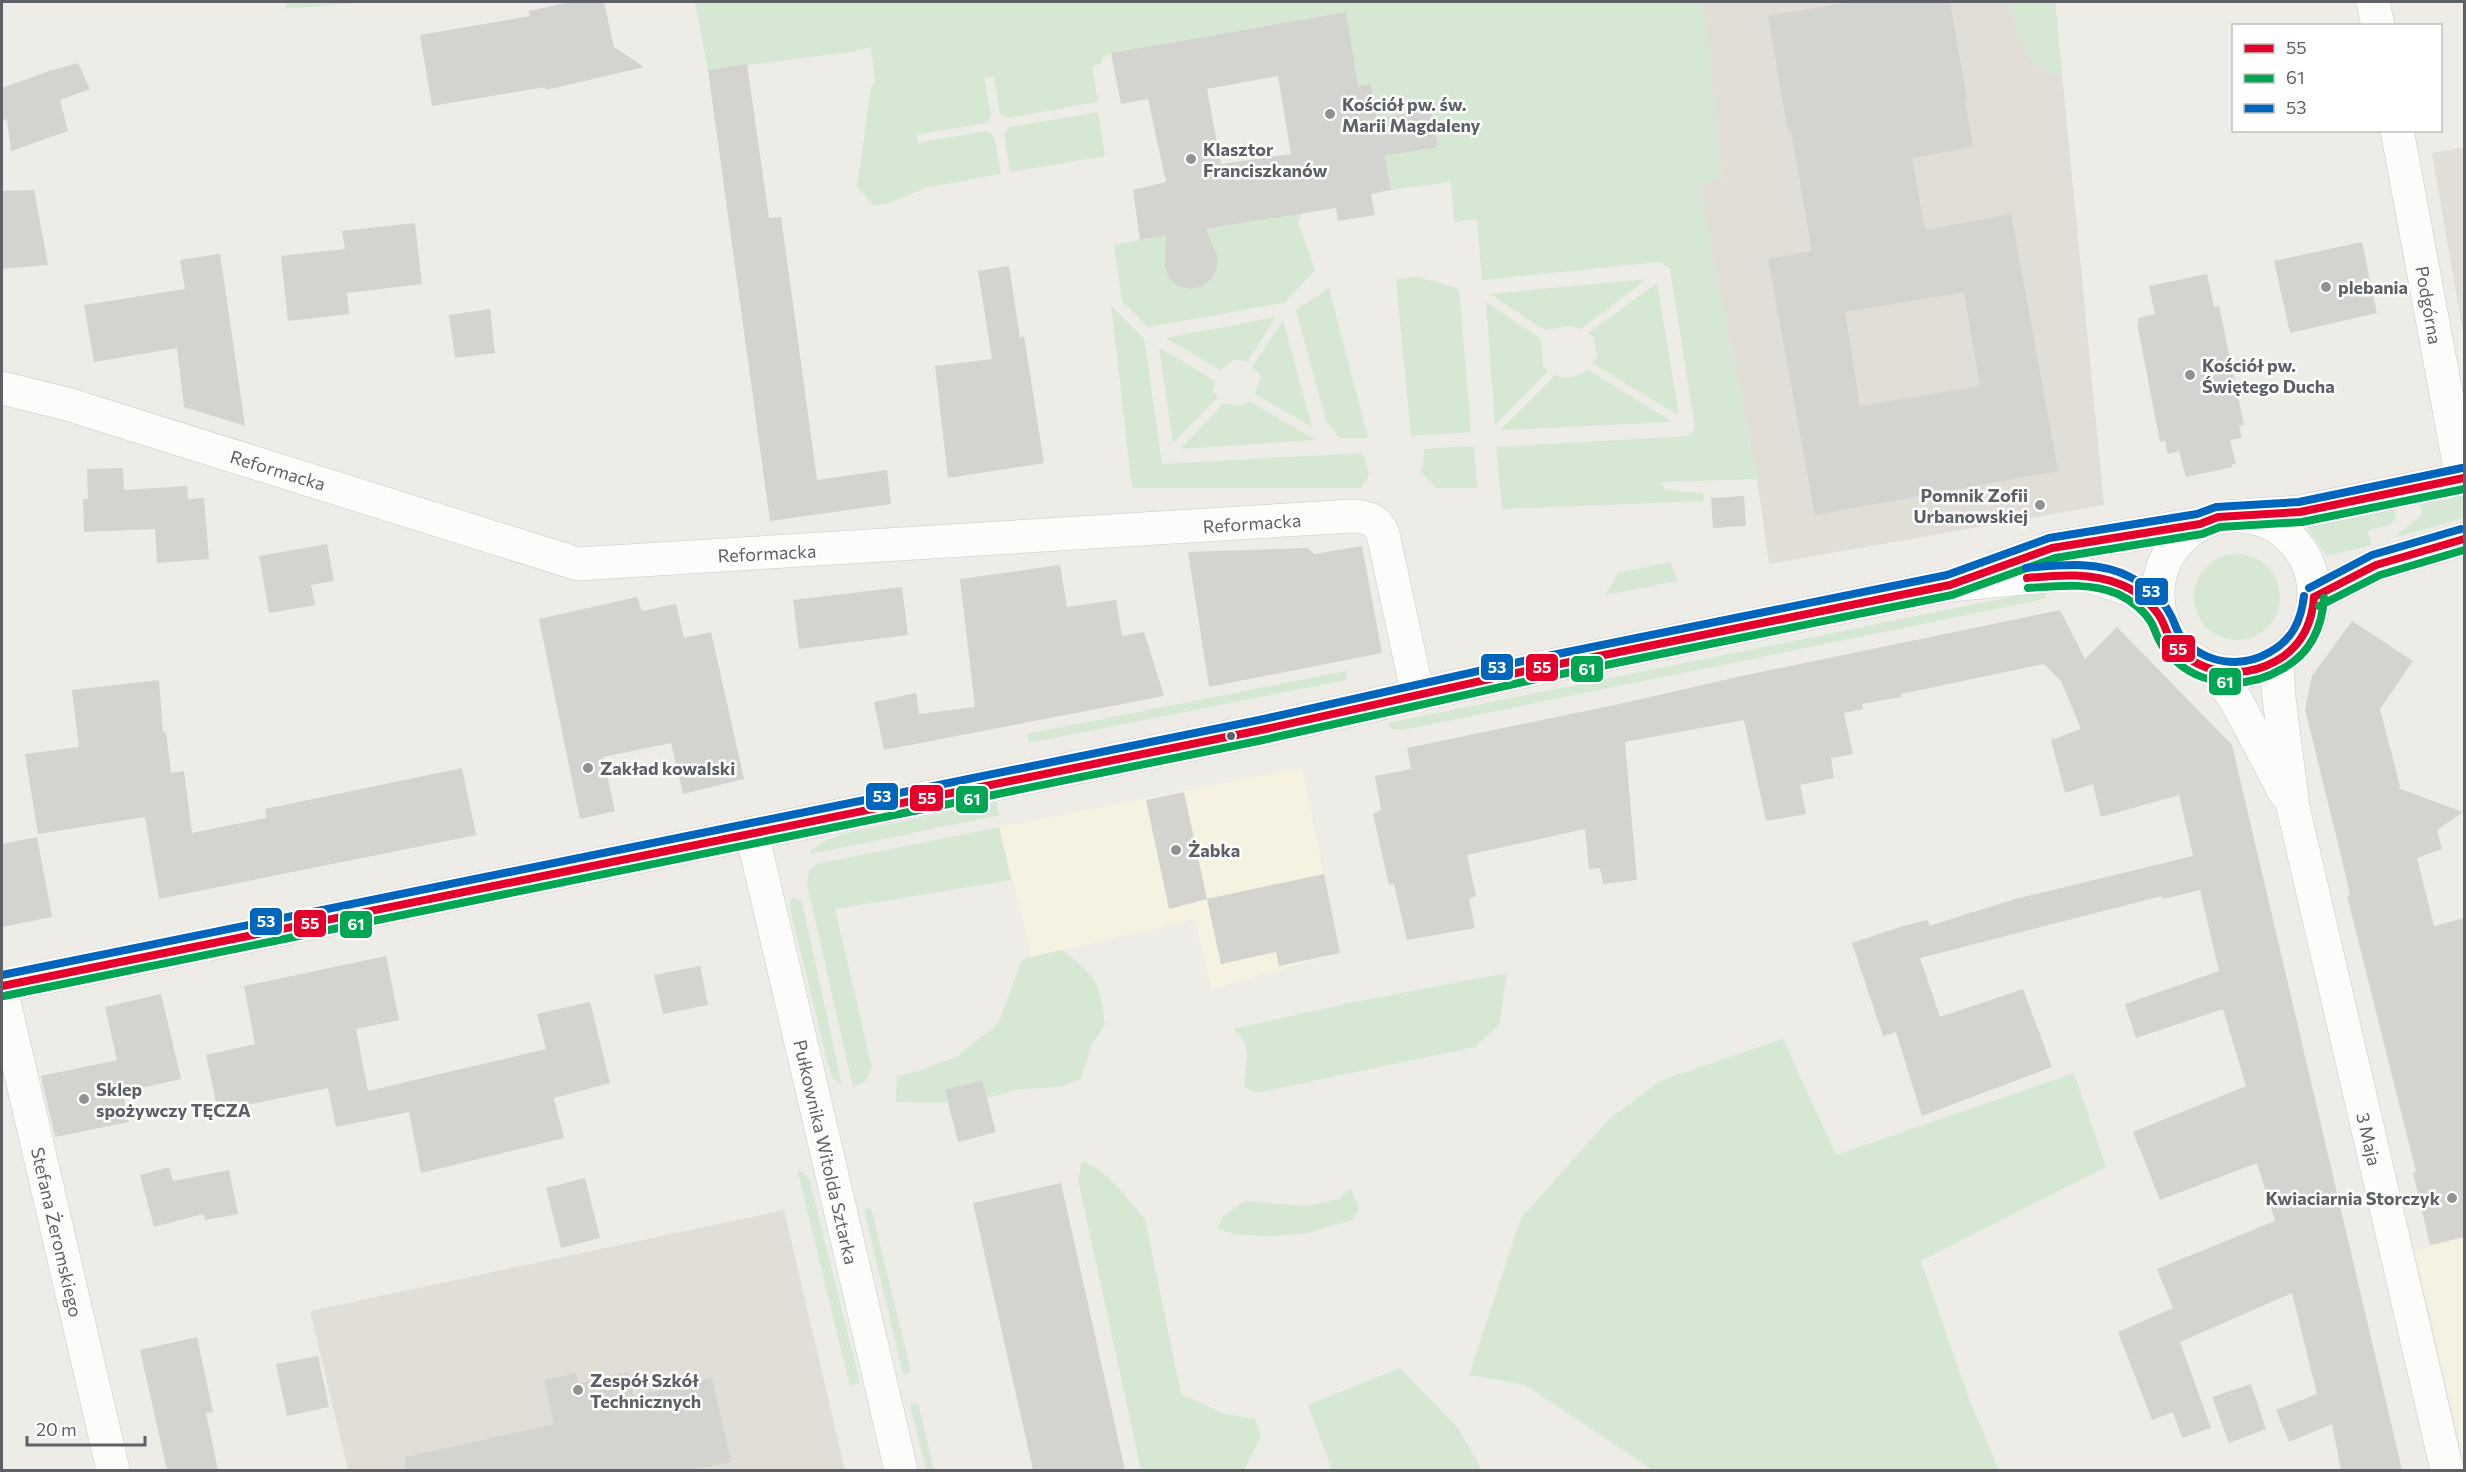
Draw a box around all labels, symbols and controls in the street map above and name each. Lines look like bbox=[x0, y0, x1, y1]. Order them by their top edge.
legend bbox=[2232, 24, 2442, 132]
text: 55 bbox=[2286, 36, 2307, 58]
text: 61 bbox=[2286, 66, 2305, 88]
place label: Kościół pw. św. Marii Magdaleny bbox=[1342, 93, 1481, 136]
text: 53 bbox=[2286, 96, 2307, 118]
marker: Kościół pw. św. Marii Magdaleny bbox=[1323, 107, 1337, 121]
place label: Klasztor Franciszkanów bbox=[1203, 138, 1327, 181]
marker: Klasztor Franciszkanów bbox=[1184, 152, 1198, 166]
street label: Podgórna bbox=[2411, 264, 2447, 346]
place label: plebania bbox=[2338, 276, 2408, 298]
marker: plebania bbox=[2319, 280, 2333, 294]
place label: Kościół pw. Świętego Ducha bbox=[2202, 354, 2335, 397]
marker: Kościół pw. Świętego Ducha bbox=[2183, 368, 2197, 382]
street label: Reformacka bbox=[228, 445, 328, 495]
place label: Pomnik Zofii Urbanowskiej bbox=[1913, 484, 2028, 527]
marker: Pomnik Zofii Urbanowskiej bbox=[2033, 498, 2047, 512]
street label: Reformacka bbox=[1202, 509, 1302, 537]
street label: Reformacka bbox=[717, 539, 817, 567]
line badge: 53 bbox=[2134, 577, 2169, 606]
text: 53 bbox=[2142, 581, 2160, 600]
line badge: 55 bbox=[2161, 634, 2196, 663]
text: 55 bbox=[2169, 639, 2187, 658]
line badge: 53 bbox=[1480, 653, 1514, 681]
line badge: 55 bbox=[1525, 653, 1559, 682]
line badge: 61 bbox=[1570, 655, 1604, 683]
text: 53 bbox=[1488, 657, 1506, 676]
text: 55 bbox=[1533, 657, 1551, 676]
text: 61 bbox=[1578, 659, 1596, 678]
line badge: 61 bbox=[2208, 667, 2242, 696]
text: 61 bbox=[2216, 672, 2234, 691]
unlabelled marker bbox=[1225, 730, 1237, 742]
place label: Zakład kowalski bbox=[600, 757, 735, 779]
marker: Zakład kowalski bbox=[581, 761, 595, 775]
line badge: 53 bbox=[865, 782, 899, 811]
line badge: 55 bbox=[909, 784, 944, 812]
line badge: 61 bbox=[955, 785, 989, 814]
text: 53 bbox=[873, 786, 891, 805]
text: 55 bbox=[918, 788, 936, 807]
text: 61 bbox=[963, 789, 981, 808]
place label: Żabka bbox=[1188, 839, 1240, 861]
marker: Żabka bbox=[1169, 843, 1183, 857]
line badge: 53 bbox=[249, 907, 283, 936]
line badge: 55 bbox=[293, 909, 327, 938]
line badge: 61 bbox=[339, 910, 373, 939]
text: 53 bbox=[257, 911, 275, 930]
text: 55 bbox=[301, 913, 319, 932]
text: 61 bbox=[347, 914, 365, 933]
street label: Pułkownika Witolda Sztarka bbox=[789, 1037, 863, 1267]
place label: Sklep spożywczy TĘCZA bbox=[96, 1078, 251, 1121]
marker: Sklep spożywczy TĘCZA bbox=[77, 1092, 91, 1106]
street label: 3 Maja bbox=[2352, 1110, 2386, 1168]
street label: Stefana Żeromskiego bbox=[27, 1145, 87, 1319]
place label: Kwiaciarnia Storczyk bbox=[2266, 1187, 2441, 1209]
marker: Kwiaciarnia Storczyk bbox=[2445, 1191, 2459, 1205]
place label: Zespół Szkół Technicznych bbox=[590, 1369, 701, 1412]
marker: Zespół Szkół Technicznych bbox=[571, 1383, 585, 1397]
scale bar bbox=[27, 1409, 146, 1447]
text: 20 m bbox=[36, 1418, 77, 1440]

